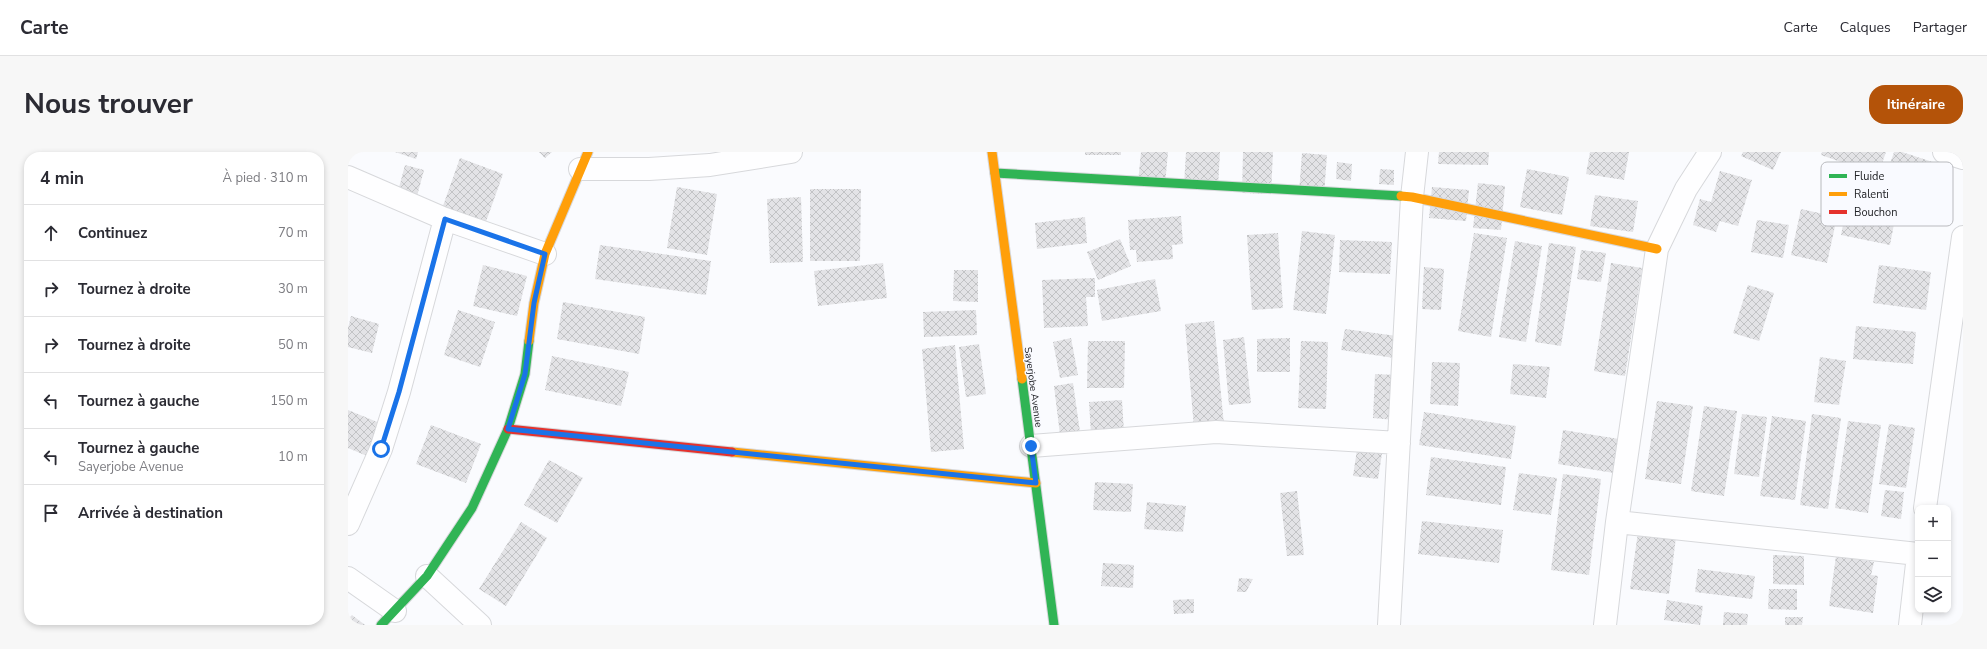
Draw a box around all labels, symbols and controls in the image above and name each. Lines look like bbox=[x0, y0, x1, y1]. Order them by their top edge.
text: Carte bbox=[20, 15, 68, 41]
text: Carte bbox=[1784, 18, 1818, 37]
text: Calques bbox=[1840, 18, 1891, 37]
text: Partager bbox=[1913, 18, 1967, 37]
text: Nous trouver bbox=[24, 85, 193, 123]
button: Itinéraire bbox=[1869, 85, 1963, 124]
legend bbox=[1821, 162, 1953, 226]
text: 4 min bbox=[40, 167, 84, 190]
text: À pied · 310 m bbox=[223, 169, 308, 187]
text: Fluide bbox=[1854, 169, 1884, 184]
text: Ralenti bbox=[1854, 187, 1889, 202]
text: Bouchon bbox=[1854, 205, 1897, 220]
icon: ahead bbox=[40, 222, 62, 244]
text: Continuez bbox=[78, 223, 147, 243]
text: 70 m bbox=[278, 224, 308, 242]
icon: right bbox=[40, 278, 62, 300]
text: Tournez à droite bbox=[78, 279, 191, 299]
text: 30 m bbox=[278, 280, 308, 298]
icon: right bbox=[40, 334, 62, 356]
text: Tournez à droite bbox=[78, 335, 191, 355]
text: 50 m bbox=[278, 336, 308, 354]
street label: Sayerjobe Avenue bbox=[1020, 346, 1046, 428]
icon: left bbox=[40, 390, 62, 412]
text: Tournez à gauche bbox=[78, 391, 200, 411]
text: 150 m bbox=[270, 392, 308, 410]
route end bbox=[1022, 437, 1040, 455]
text: Tournez à gauche bbox=[78, 438, 200, 458]
route start bbox=[372, 440, 390, 458]
icon: left bbox=[40, 446, 62, 468]
text: 10 m bbox=[278, 448, 308, 466]
text: Sayerjobe Avenue bbox=[78, 458, 183, 476]
icon: arrive bbox=[40, 502, 62, 524]
text: Arrivée à destination bbox=[78, 503, 223, 523]
map controls bbox=[1915, 505, 1951, 613]
button: + bbox=[1915, 505, 1951, 541]
button: − bbox=[1915, 541, 1951, 577]
button: layers bbox=[1915, 577, 1951, 613]

